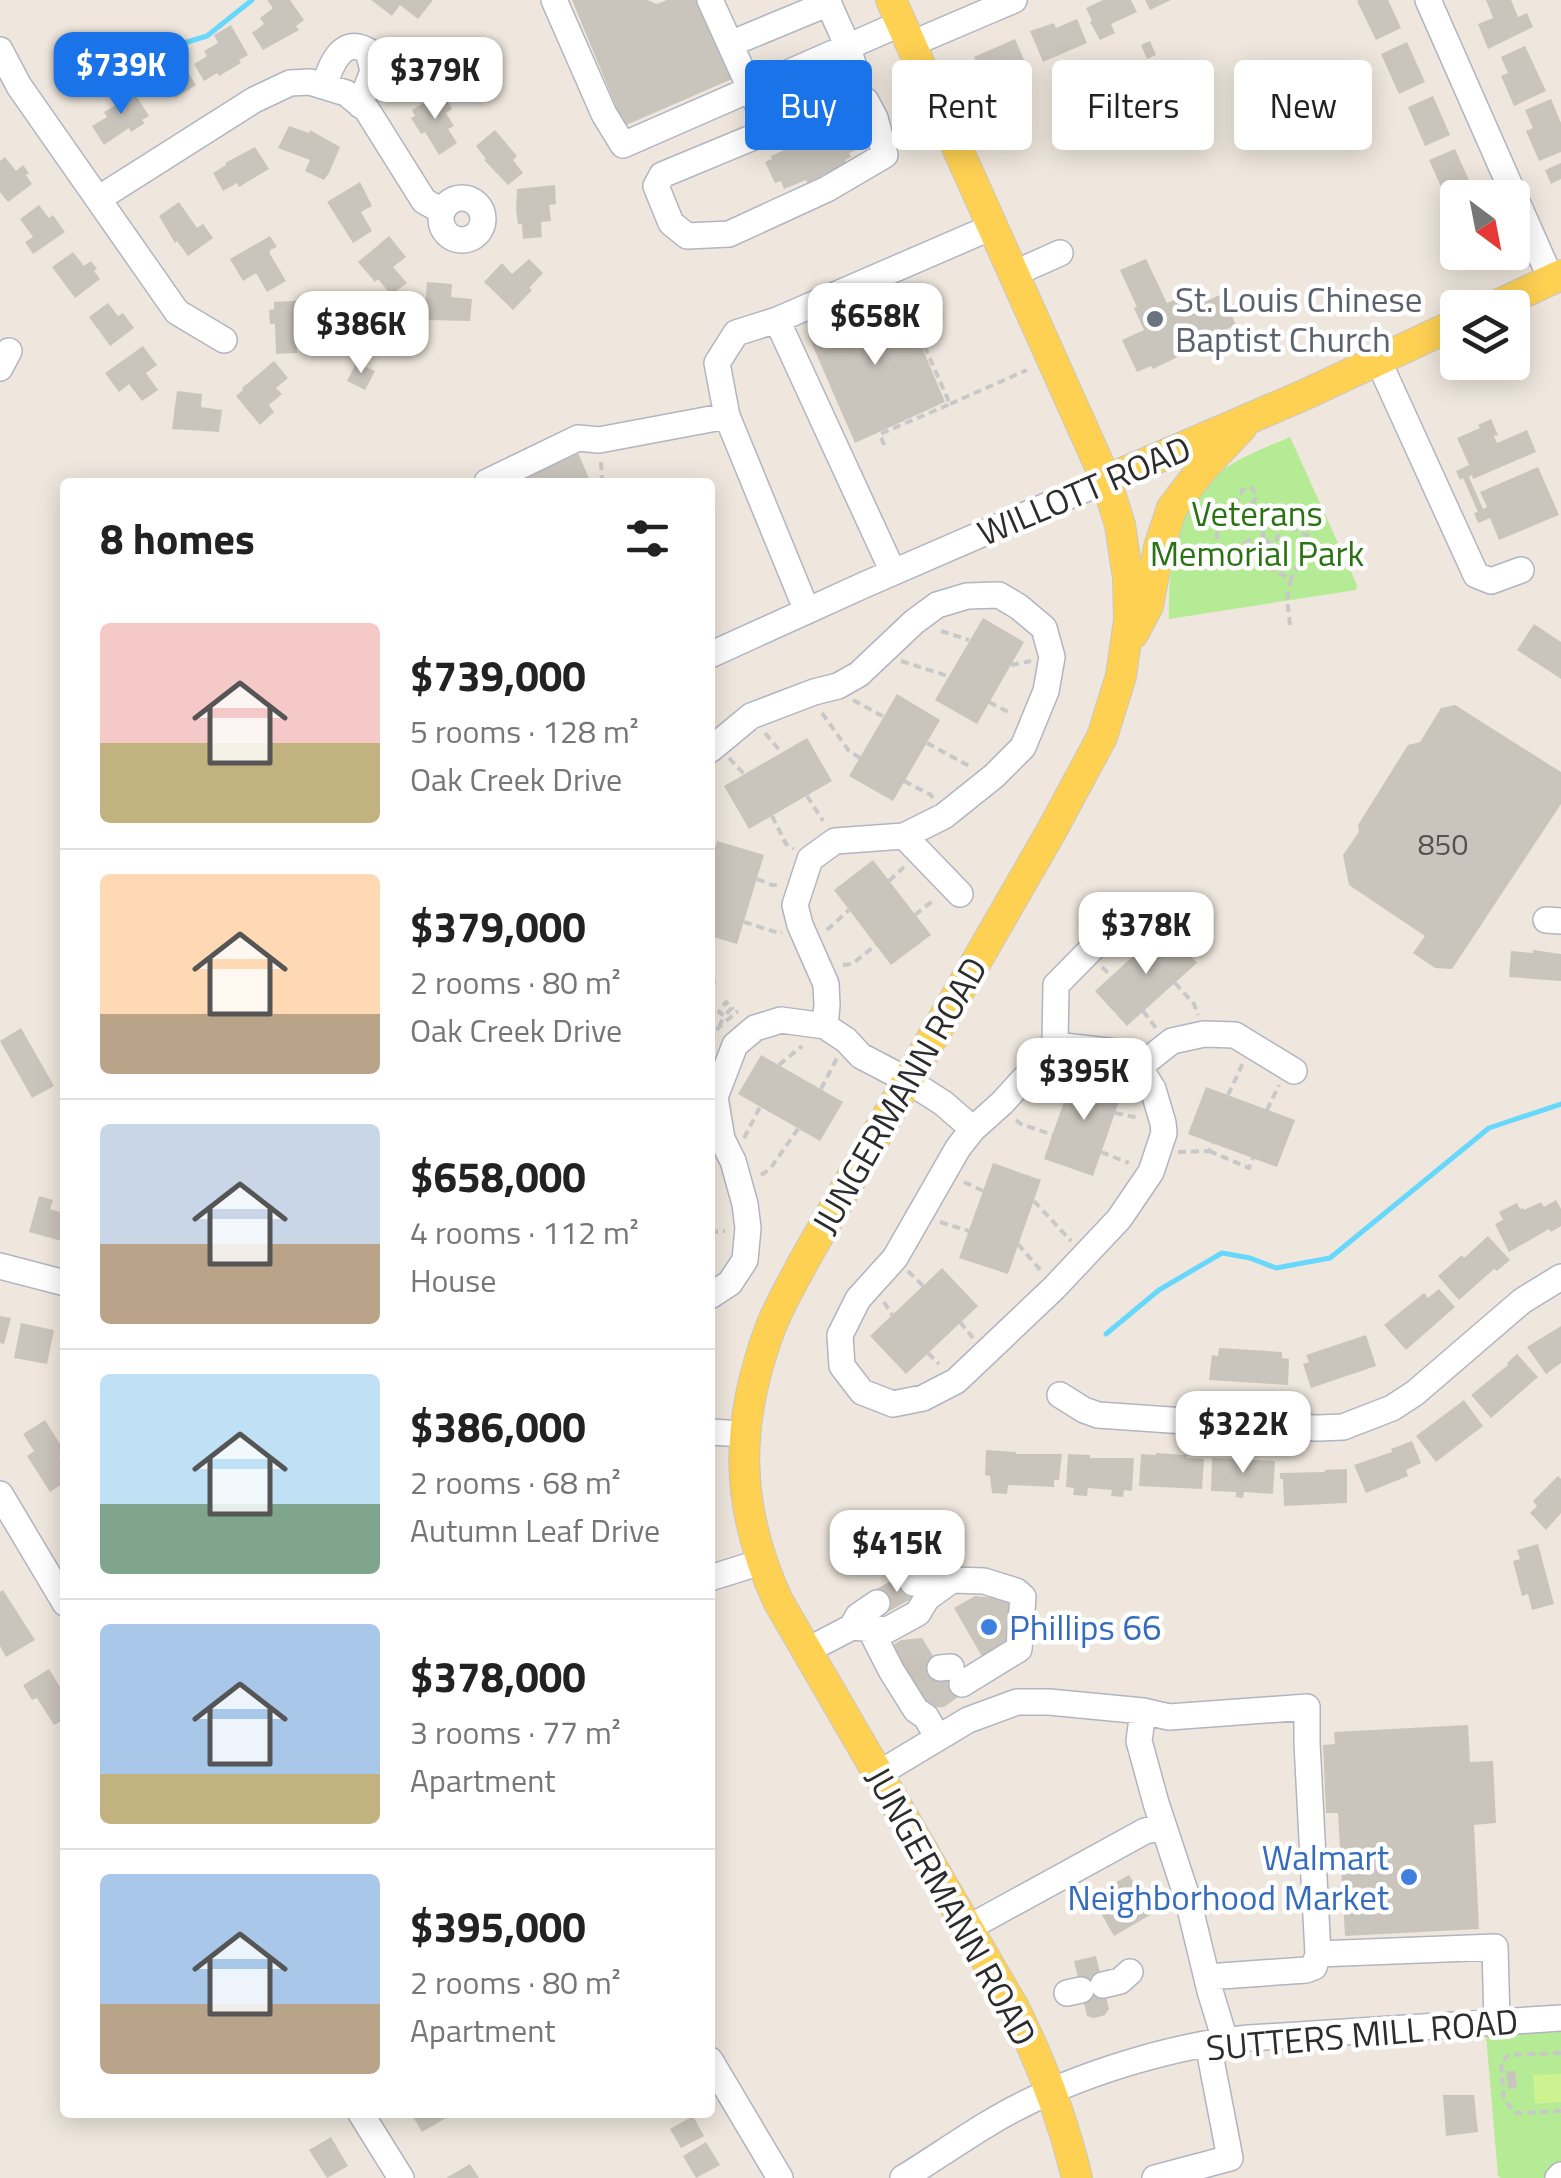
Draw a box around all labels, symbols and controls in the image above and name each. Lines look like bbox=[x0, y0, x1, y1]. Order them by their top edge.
pin: $739K bbox=[51, 32, 191, 117]
pin: $379K bbox=[365, 37, 505, 122]
text: $739K bbox=[76, 40, 166, 88]
text: $379K bbox=[390, 45, 480, 93]
chip: Buy bbox=[745, 60, 872, 150]
chip: Rent bbox=[892, 60, 1032, 150]
chip: Filters bbox=[1052, 60, 1214, 150]
chip: New bbox=[1234, 60, 1372, 150]
north arrow bbox=[1440, 180, 1530, 270]
map controls bbox=[1440, 180, 1530, 380]
place label: St. Louis Chinese Baptist Church bbox=[1175, 272, 1422, 366]
pin: $658K bbox=[805, 283, 945, 368]
button: layers bbox=[1440, 290, 1530, 380]
pin: $386K bbox=[291, 291, 431, 376]
text: $658K bbox=[830, 291, 920, 339]
text: $386K bbox=[316, 299, 406, 347]
marker: St. Louis Chinese Baptist Church bbox=[1144, 308, 1166, 330]
street label: WILLOTT ROAD bbox=[969, 421, 1199, 559]
park label: Veterans Memorial Park bbox=[1150, 486, 1365, 580]
text: 8 homes bbox=[100, 506, 255, 570]
icon: filters bbox=[620, 511, 675, 566]
text: $739,000 bbox=[410, 643, 586, 707]
icon: home bbox=[180, 663, 300, 783]
text: 5 rooms · 128 m² bbox=[410, 707, 639, 755]
text: Oak Creek Drive bbox=[410, 755, 622, 803]
house number: 850 bbox=[1418, 821, 1468, 867]
pin: $378K bbox=[1076, 892, 1216, 977]
text: $379,000 bbox=[410, 894, 586, 958]
text: $378K bbox=[1101, 900, 1191, 948]
icon: home bbox=[180, 914, 300, 1034]
street label: JUNGERMANN ROAD bbox=[798, 947, 1000, 1243]
text: 2 rooms · 80 m² bbox=[410, 958, 621, 1006]
text: Oak Creek Drive bbox=[410, 1006, 622, 1054]
pin: $395K bbox=[1014, 1038, 1154, 1123]
text: $395K bbox=[1039, 1046, 1129, 1094]
text: $658,000 bbox=[410, 1144, 586, 1208]
icon: home bbox=[180, 1164, 300, 1284]
text: 4 rooms · 112 m² bbox=[410, 1208, 639, 1256]
text: House bbox=[410, 1256, 496, 1304]
pin: $322K bbox=[1173, 1391, 1313, 1476]
text: $386,000 bbox=[410, 1394, 586, 1458]
text: $322K bbox=[1198, 1399, 1288, 1447]
icon: home bbox=[180, 1414, 300, 1534]
text: 2 rooms · 68 m² bbox=[410, 1458, 621, 1506]
text: Autumn Leaf Drive bbox=[410, 1506, 660, 1554]
pin: $415K bbox=[827, 1510, 967, 1595]
text: $415K bbox=[852, 1518, 942, 1566]
place label: Phillips 66 bbox=[1009, 1600, 1162, 1654]
marker: Phillips 66 bbox=[978, 1616, 1000, 1638]
text: $378,000 bbox=[410, 1644, 586, 1708]
icon: home bbox=[180, 1664, 300, 1784]
text: 3 rooms · 77 m² bbox=[410, 1708, 621, 1756]
text: Apartment bbox=[410, 1756, 556, 1804]
street label: JUNGERMANN ROAD bbox=[853, 1757, 1051, 2055]
place label: Walmart Neighborhood Market bbox=[1067, 1830, 1389, 1924]
marker: Walmart Neighborhood Market bbox=[1398, 1866, 1420, 1888]
text: $395,000 bbox=[410, 1894, 586, 1958]
icon: home bbox=[180, 1914, 300, 2034]
text: 2 rooms · 80 m² bbox=[410, 1958, 621, 2006]
street label: SUTTERS MILL ROAD bbox=[1204, 1993, 1520, 2075]
text: Apartment bbox=[410, 2006, 556, 2054]

